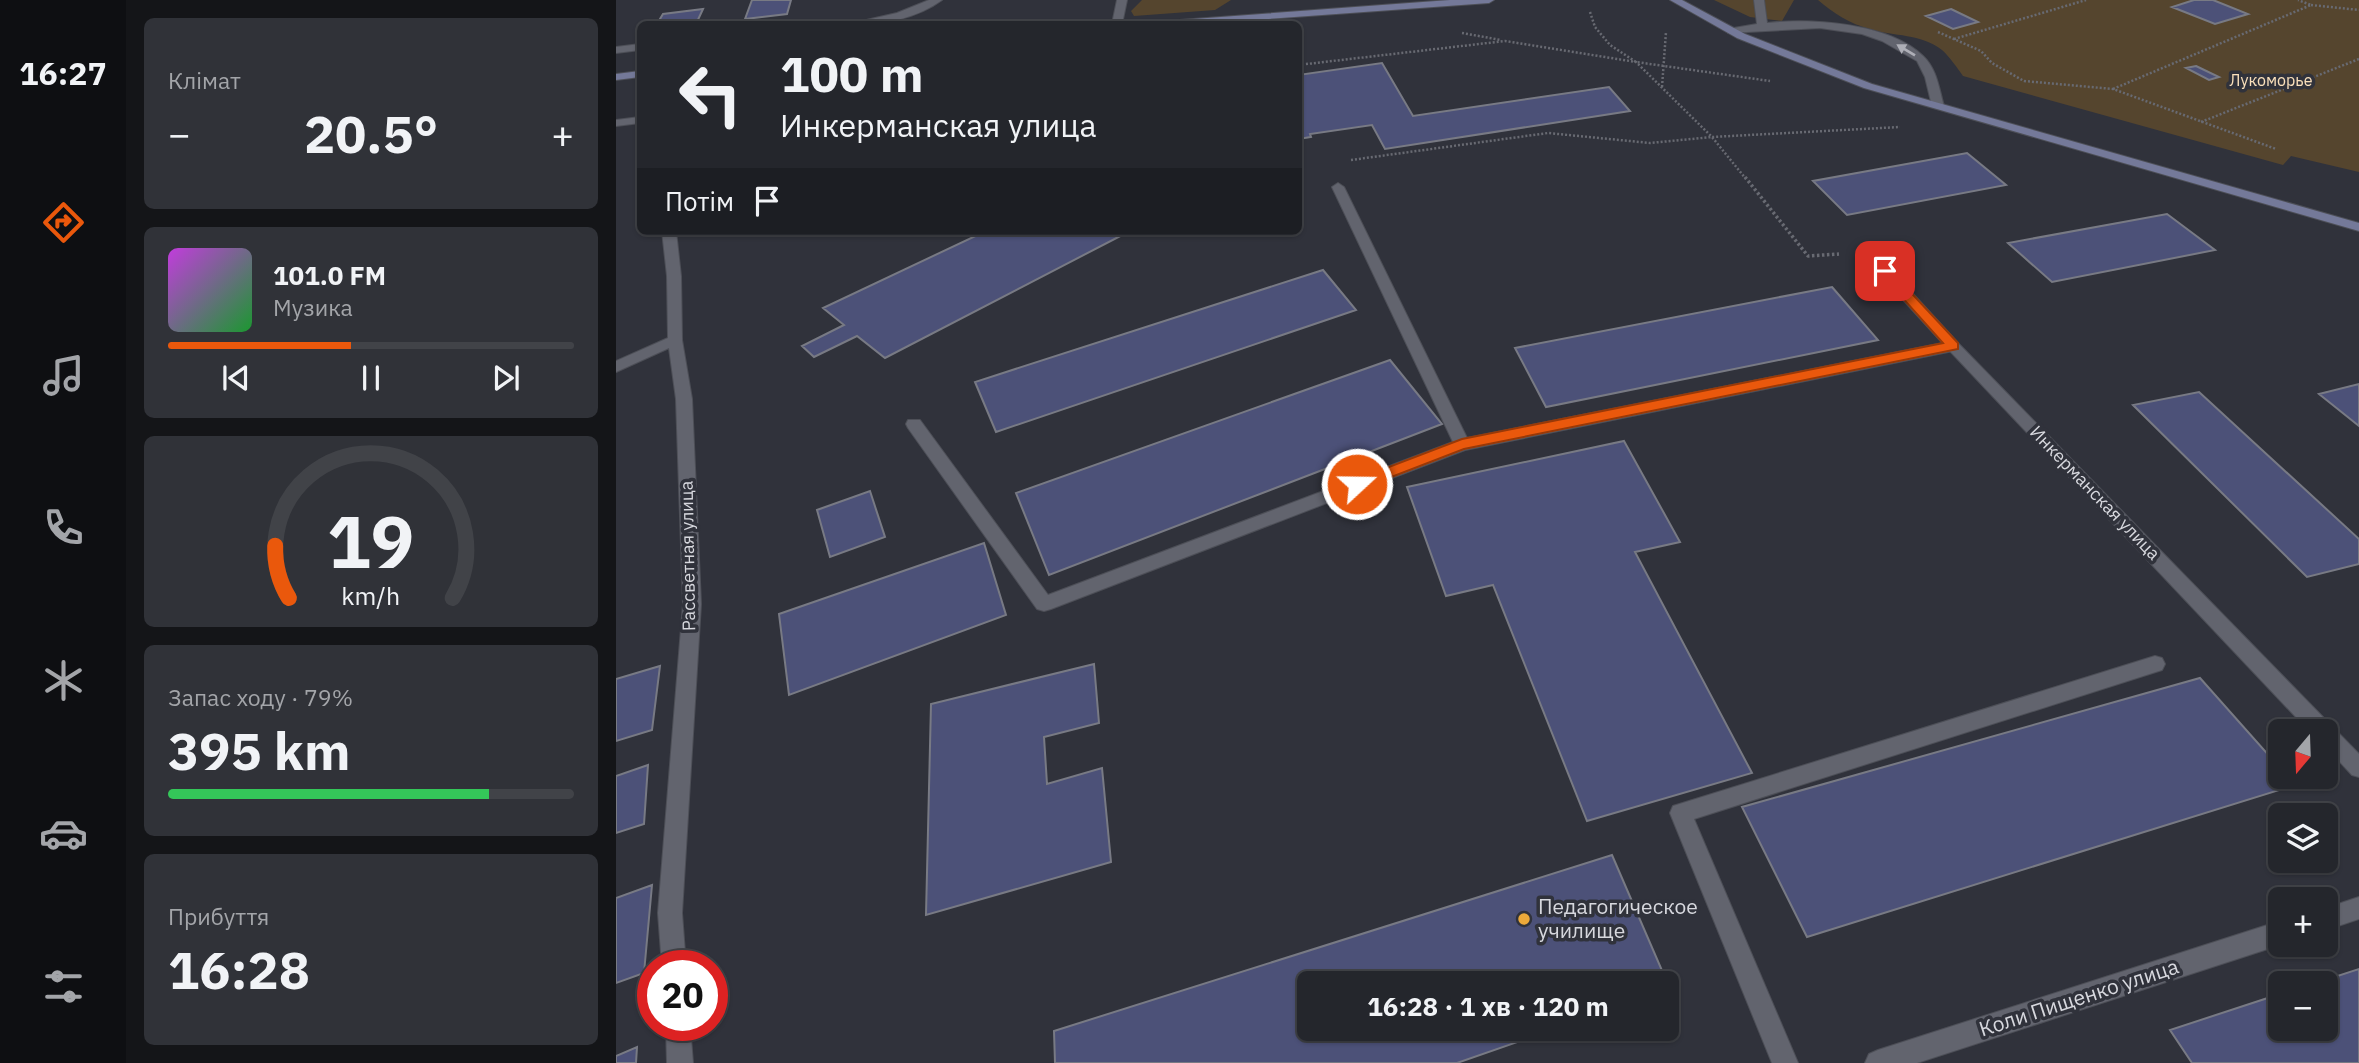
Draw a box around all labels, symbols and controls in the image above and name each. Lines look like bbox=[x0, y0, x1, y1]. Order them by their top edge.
text: 100 m bbox=[780, 42, 924, 105]
one-way arrow bbox=[1896, 44, 1916, 57]
icon: left bbox=[665, 49, 756, 140]
text: 16:27 bbox=[19, 52, 107, 94]
text: Клімат bbox=[168, 65, 241, 95]
park label: Лукоморье bbox=[2230, 70, 2313, 90]
text: 20.5° bbox=[304, 100, 438, 167]
text: Инкерманская улица bbox=[780, 104, 1097, 146]
text: − bbox=[168, 109, 191, 158]
text: + bbox=[551, 109, 574, 158]
icon: arrive bbox=[748, 182, 786, 220]
text: Потім bbox=[665, 184, 734, 218]
icon: directions bbox=[39, 198, 88, 247]
pin bbox=[1855, 241, 1915, 301]
icon: arrive bbox=[1866, 252, 1904, 290]
text: 101.0 FM bbox=[273, 258, 386, 292]
text: Музика bbox=[273, 292, 353, 322]
icon: music bbox=[39, 351, 88, 400]
icon: previous bbox=[217, 359, 255, 397]
icon: pause bbox=[352, 359, 390, 397]
icon: next bbox=[487, 359, 525, 397]
street label: Инкерманская улица bbox=[2025, 421, 2166, 565]
position arrow bbox=[1320, 447, 1394, 521]
street label: Рассветная улица bbox=[675, 480, 700, 631]
text: 19 bbox=[327, 493, 415, 588]
icon: phone bbox=[39, 503, 88, 552]
text: km/h bbox=[342, 578, 400, 611]
icon: climate bbox=[39, 656, 88, 705]
text: Запас ходу · 79% bbox=[168, 682, 353, 712]
text: 395 km bbox=[168, 717, 350, 784]
north arrow bbox=[2268, 719, 2338, 789]
map controls bbox=[2268, 719, 2338, 1041]
button: layers bbox=[2268, 803, 2338, 873]
icon: car bbox=[39, 809, 88, 858]
button: + bbox=[2268, 887, 2338, 957]
place label: Педагогическое училище bbox=[1538, 892, 1698, 944]
text: Прибуття bbox=[168, 901, 269, 931]
marker: Педагогическое училище bbox=[1516, 911, 1532, 927]
text: 16:28 bbox=[168, 936, 310, 1003]
speed limit sign: 20 bbox=[637, 950, 728, 1041]
street label: Коли Пищенко улица bbox=[1975, 952, 2182, 1043]
icon: filters bbox=[39, 962, 88, 1011]
button: − bbox=[2268, 971, 2338, 1041]
text: 16:28 · 1 хв · 120 m bbox=[1367, 989, 1609, 1023]

